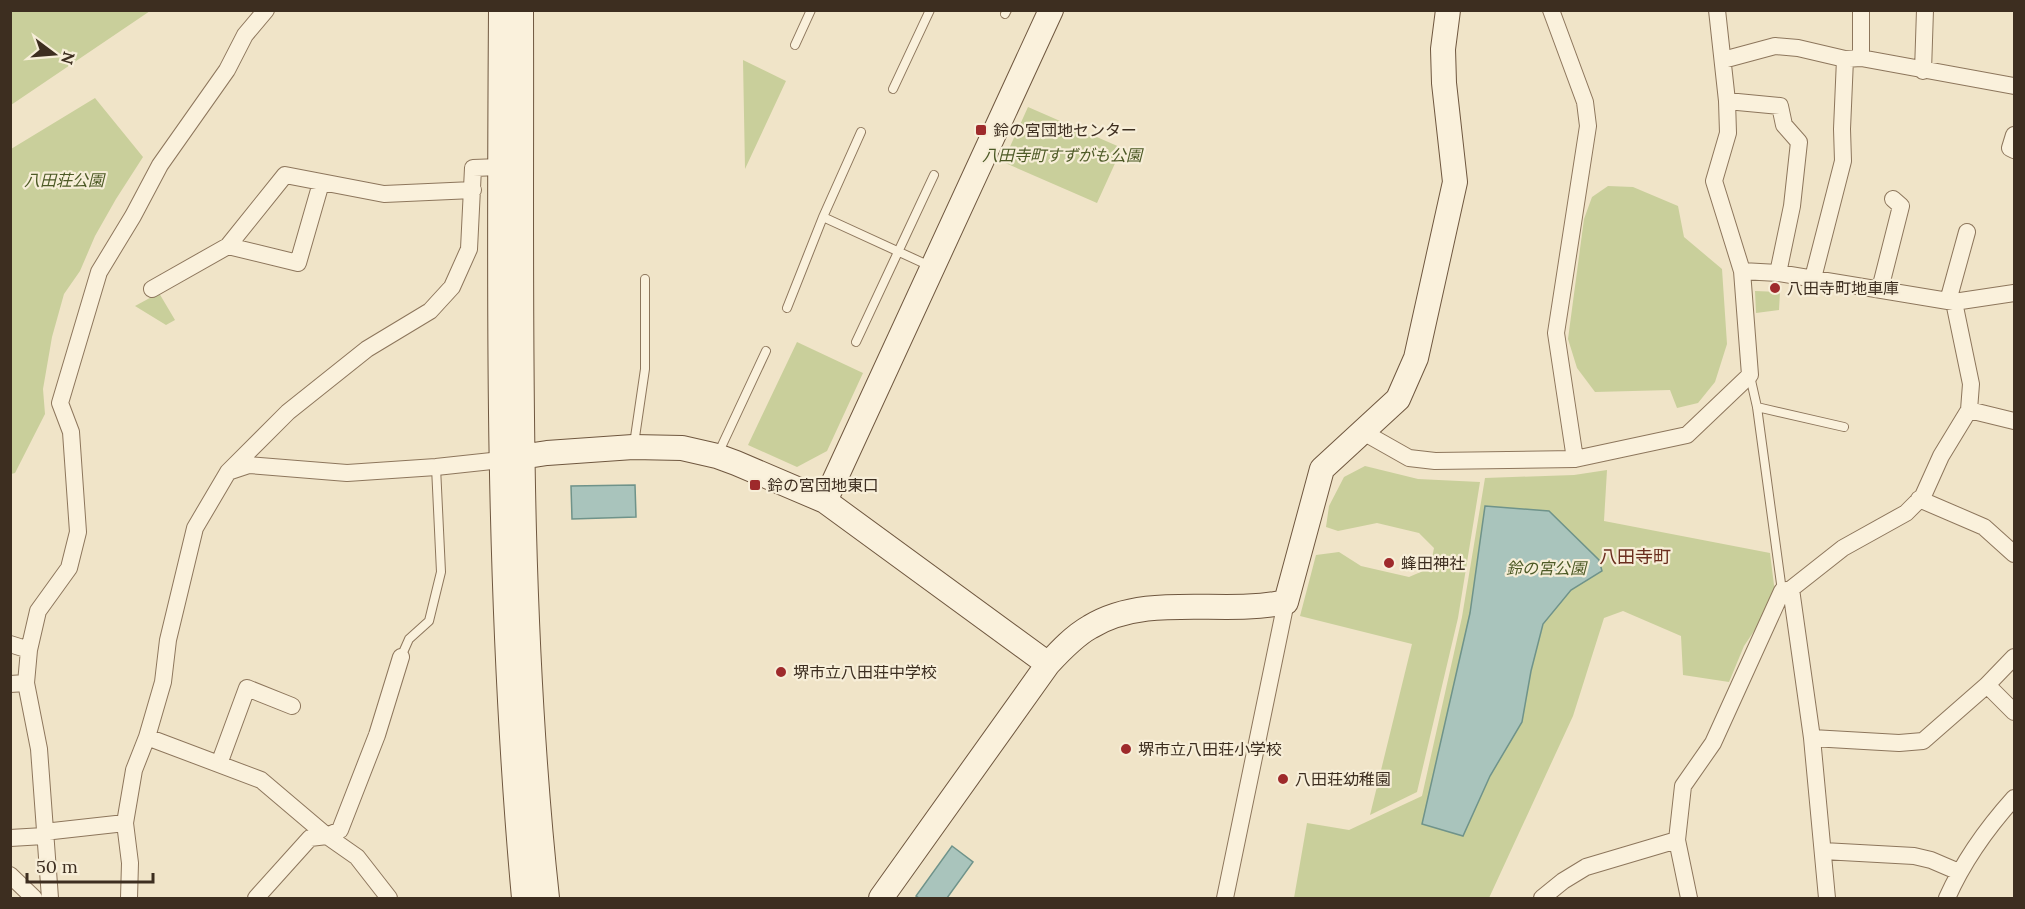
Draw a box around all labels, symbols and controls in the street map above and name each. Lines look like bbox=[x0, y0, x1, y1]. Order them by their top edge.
north arrow bbox=[24, 24, 84, 84]
text: N bbox=[57, 49, 80, 67]
place label: 鈴の宮団地センター bbox=[993, 120, 1137, 140]
marker: 鈴の宮団地センター bbox=[974, 123, 988, 137]
park label: 八田寺町すずがも公園 bbox=[982, 145, 1144, 165]
park label: 八田荘公園 bbox=[24, 170, 106, 190]
place label: 八田寺町地車庫 bbox=[1787, 278, 1899, 298]
marker: 八田寺町地車庫 bbox=[1768, 281, 1782, 295]
place label: 鈴の宮団地東口 bbox=[767, 475, 879, 495]
marker: 鈴の宮団地東口 bbox=[748, 478, 762, 492]
district label: 八田寺町 bbox=[1599, 545, 1671, 568]
place label: 蜂田神社 bbox=[1401, 553, 1465, 573]
marker: 蜂田神社 bbox=[1382, 556, 1396, 570]
park label: 鈴の宮公園 bbox=[1506, 558, 1588, 578]
place label: 堺市立八田荘中学校 bbox=[793, 662, 937, 682]
marker: 堺市立八田荘中学校 bbox=[774, 665, 788, 679]
place label: 堺市立八田荘小学校 bbox=[1138, 739, 1282, 759]
marker: 堺市立八田荘小学校 bbox=[1119, 742, 1133, 756]
place label: 八田荘幼稚園 bbox=[1295, 769, 1391, 789]
marker: 八田荘幼稚園 bbox=[1276, 772, 1290, 786]
scale bar bbox=[27, 846, 153, 884]
text: 50 m bbox=[36, 855, 78, 878]

